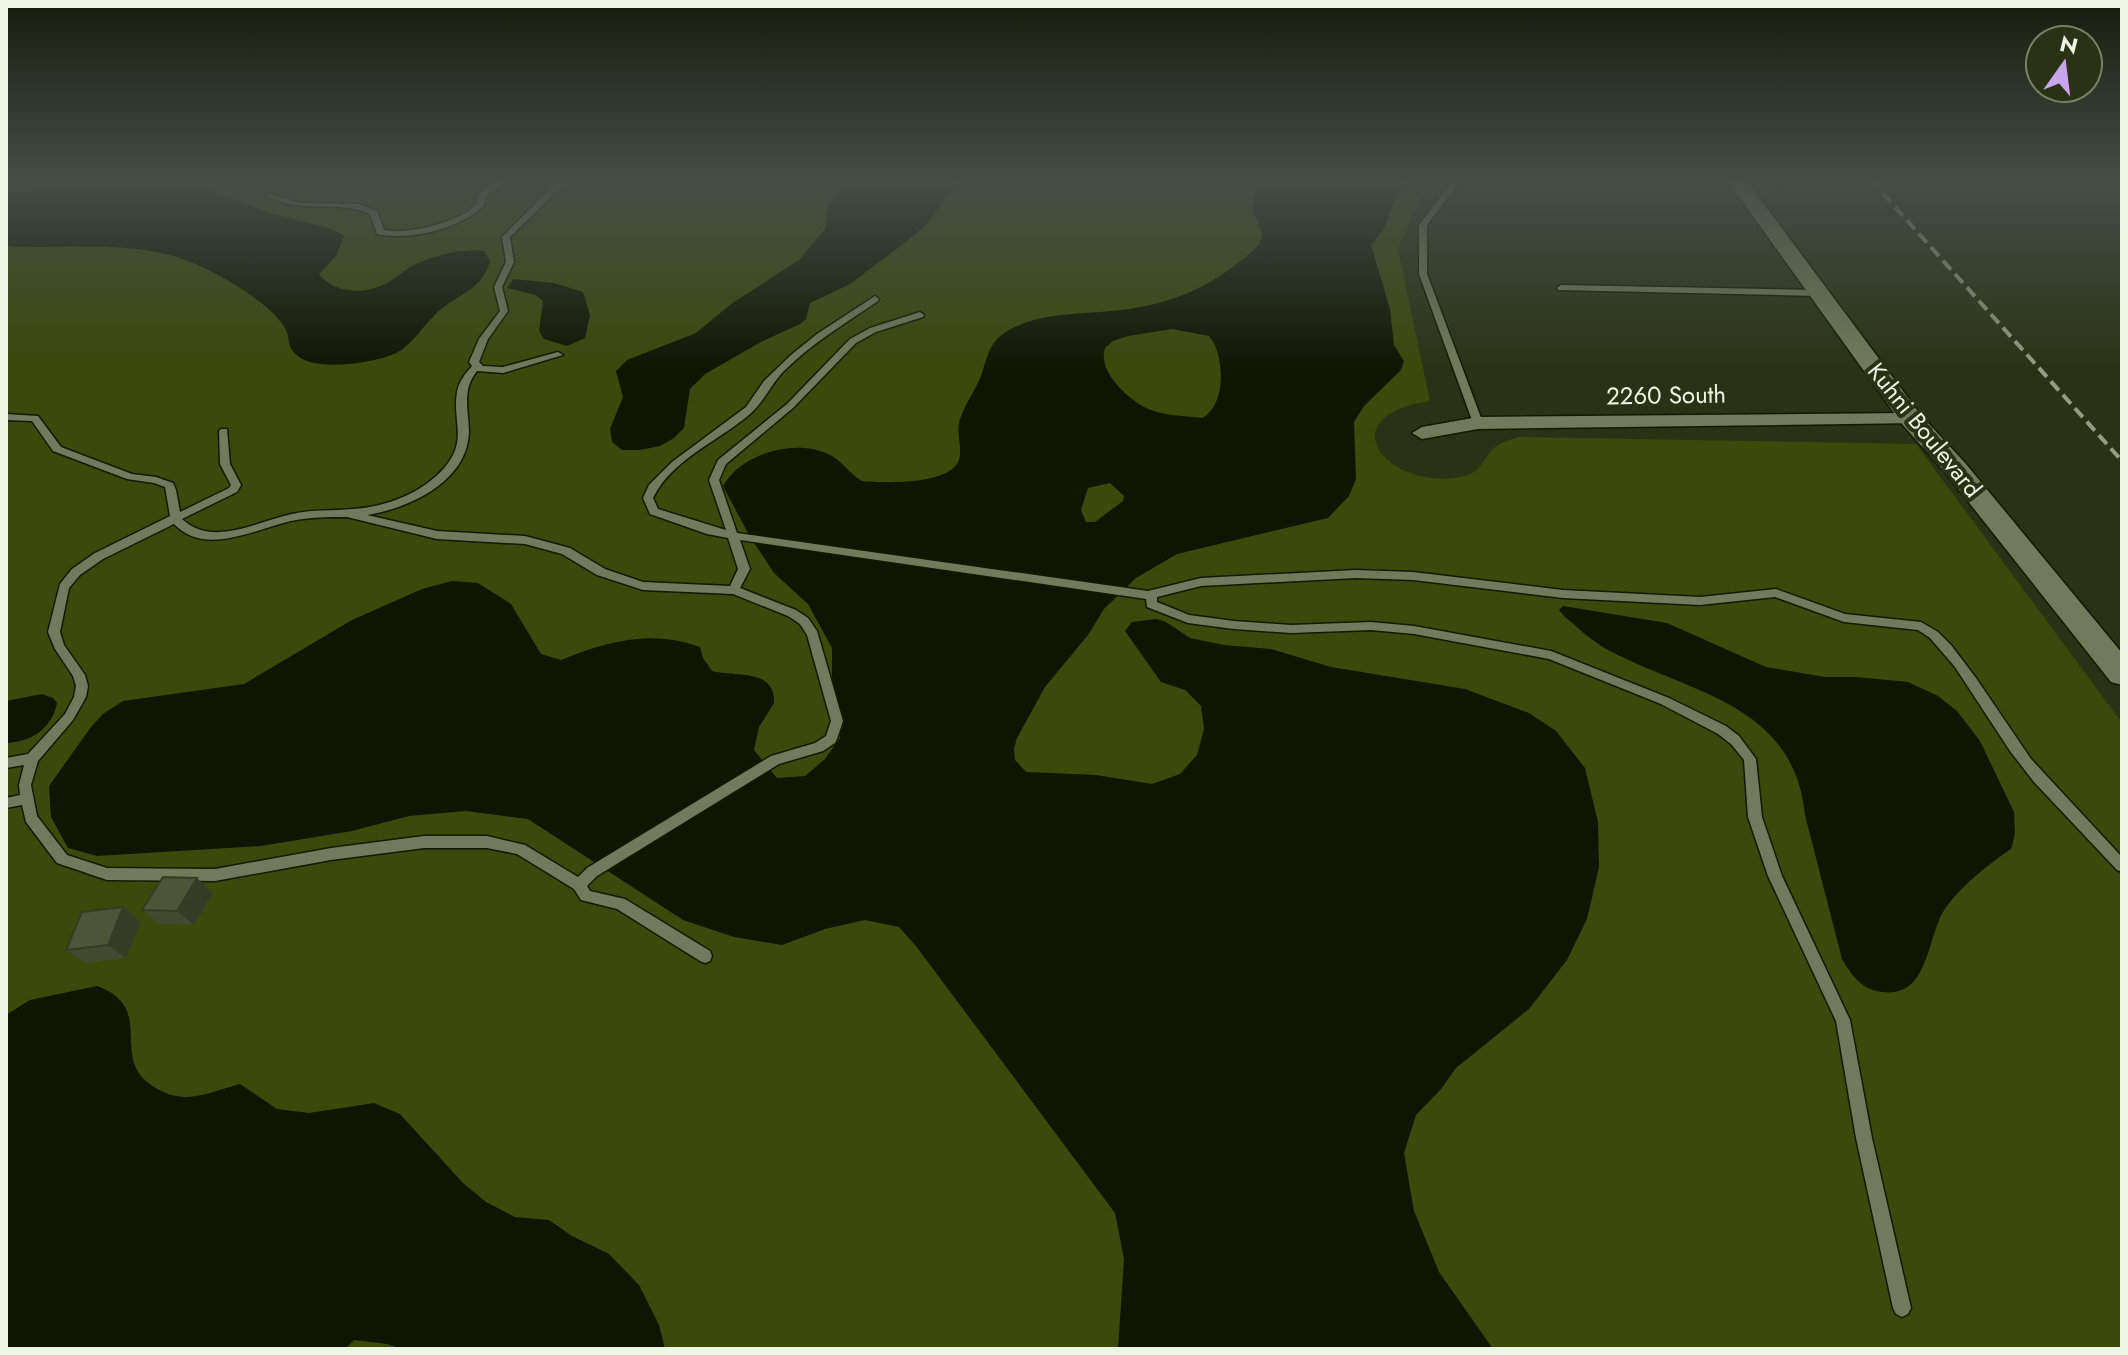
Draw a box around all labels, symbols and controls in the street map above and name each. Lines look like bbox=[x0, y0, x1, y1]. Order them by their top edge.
north arrow bbox=[2024, 24, 2104, 104]
text: N bbox=[2056, 27, 2081, 62]
street label: Kuhni Boulevard bbox=[1860, 355, 1990, 505]
street label: 2260 South bbox=[1606, 376, 1726, 414]

